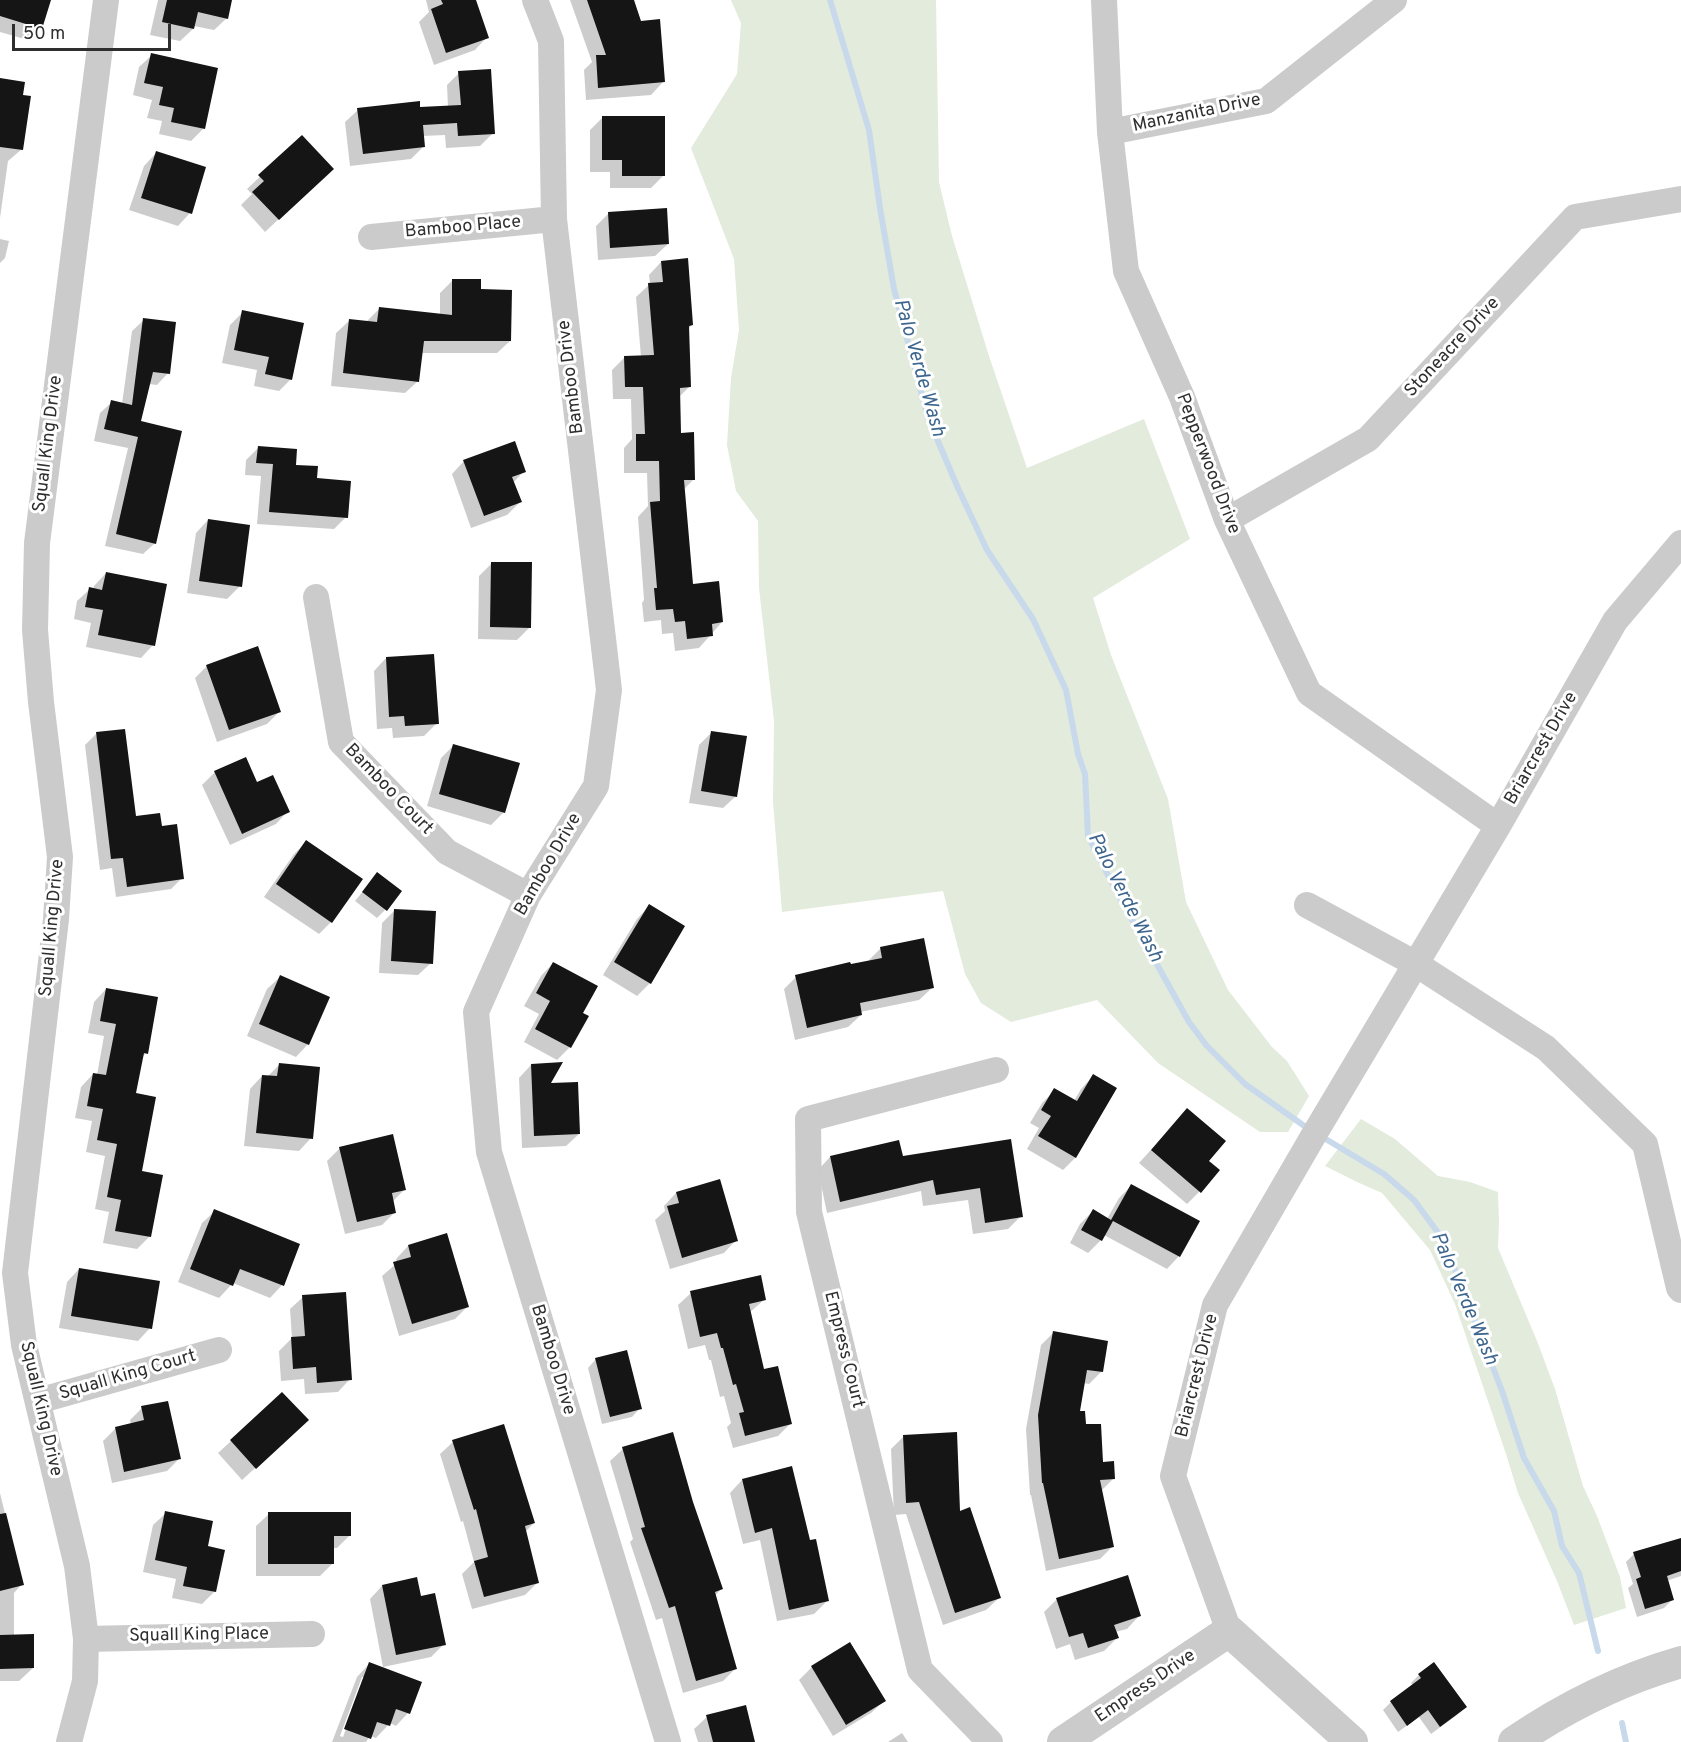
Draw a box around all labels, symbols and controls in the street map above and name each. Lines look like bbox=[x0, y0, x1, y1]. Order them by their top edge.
scale bar bbox=[15, 12, 174, 50]
text: 50 m bbox=[23, 23, 65, 46]
street label: Manzanita Drive bbox=[1131, 90, 1263, 138]
street label: Bamboo Place bbox=[404, 212, 522, 244]
street label: Stoneacre Drive bbox=[1401, 293, 1505, 403]
water label: Palo Verde Wash bbox=[887, 296, 949, 440]
street label: Bamboo Drive bbox=[554, 319, 590, 435]
street label: Squall King Drive bbox=[30, 374, 68, 514]
street label: Pepperwood Drive bbox=[1170, 391, 1244, 537]
street label: Briarcrest Drive bbox=[1501, 689, 1583, 809]
street label: Bamboo Court bbox=[339, 740, 437, 840]
street label: Bamboo Drive bbox=[511, 810, 587, 920]
water label: Palo Verde Wash bbox=[1081, 829, 1167, 967]
street label: Squall King Drive bbox=[36, 858, 70, 998]
water label: Palo Verde Wash bbox=[1424, 1229, 1502, 1369]
street label: Empress Court bbox=[818, 1289, 868, 1411]
street label: Bamboo Drive bbox=[525, 1302, 579, 1418]
street label: Briarcrest Drive bbox=[1172, 1312, 1224, 1440]
street label: Squall King Drive bbox=[14, 1339, 66, 1479]
street label: Squall King Court bbox=[57, 1346, 199, 1406]
street label: Squall King Place bbox=[129, 1624, 269, 1648]
street label: Empress Drive bbox=[1092, 1646, 1200, 1728]

